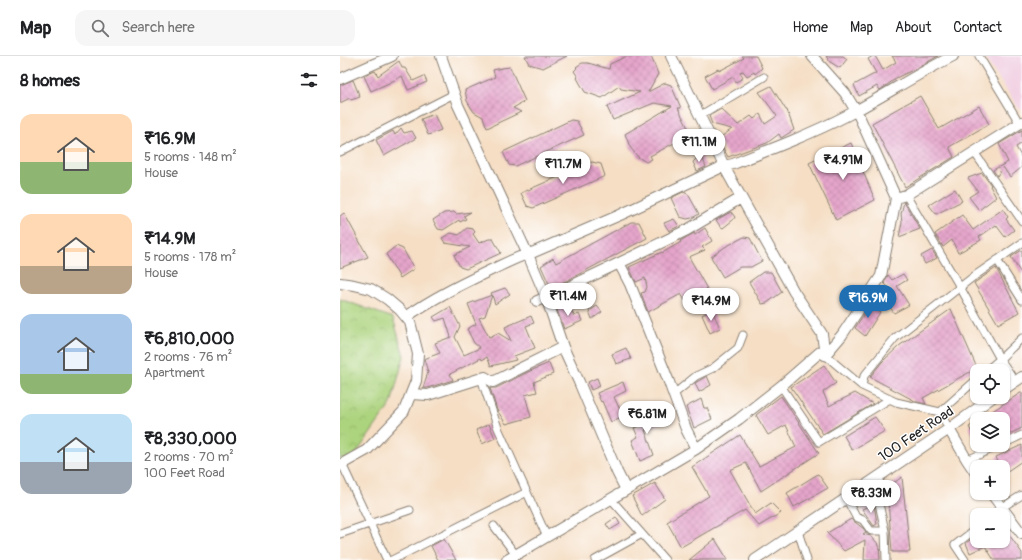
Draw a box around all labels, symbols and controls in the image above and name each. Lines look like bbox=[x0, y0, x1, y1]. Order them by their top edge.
search box bbox=[75, 10, 355, 46]
text: Map bbox=[20, 16, 51, 40]
icon: search bbox=[89, 17, 111, 39]
text: Search here bbox=[121, 18, 195, 37]
text: Home bbox=[793, 19, 828, 36]
text: Map bbox=[850, 19, 873, 36]
text: About bbox=[895, 19, 931, 36]
text: Contact bbox=[953, 19, 1002, 36]
icon: filters bbox=[298, 69, 320, 91]
text: 8 homes bbox=[20, 70, 80, 91]
text: ₹16.9M bbox=[144, 128, 195, 149]
pin: ₹11.1M bbox=[666, 129, 732, 163]
icon: home bbox=[52, 130, 100, 178]
text: ₹11.1M bbox=[681, 134, 717, 150]
pin: ₹4.91M bbox=[810, 147, 876, 181]
text: 5 rooms · 148 m² bbox=[144, 149, 237, 165]
pin: ₹11.7M bbox=[530, 151, 596, 185]
text: ₹4.91M bbox=[823, 152, 863, 168]
text: ₹11.7M bbox=[544, 156, 582, 172]
text: House bbox=[144, 165, 178, 181]
text: ₹14.9M bbox=[144, 228, 195, 249]
icon: home bbox=[52, 230, 100, 278]
text: 5 rooms · 178 m² bbox=[144, 249, 236, 265]
text: House bbox=[144, 265, 178, 281]
pin: ₹11.4M bbox=[535, 283, 601, 317]
pin: ₹16.9M bbox=[835, 285, 901, 319]
text: ₹11.4M bbox=[549, 288, 587, 304]
pin: ₹14.9M bbox=[678, 288, 744, 322]
text: ₹16.9M bbox=[848, 290, 888, 306]
text: ₹14.9M bbox=[691, 293, 731, 309]
text: ₹6,810,000 bbox=[144, 328, 234, 349]
icon: home bbox=[52, 330, 100, 378]
text: 2 rooms · 76 m² bbox=[144, 349, 232, 365]
map controls bbox=[970, 364, 1010, 548]
button: locate bbox=[970, 364, 1010, 404]
text: Apartment bbox=[144, 365, 205, 381]
pin: ₹6.81M bbox=[614, 401, 680, 435]
street label: 100 Feet Road bbox=[875, 403, 957, 465]
text: ₹6.81M bbox=[627, 406, 667, 422]
button: layers bbox=[970, 412, 1010, 452]
text: ₹8,330,000 bbox=[144, 428, 237, 449]
icon: home bbox=[52, 430, 100, 478]
text: 2 rooms · 70 m² bbox=[144, 449, 234, 465]
button: + bbox=[970, 460, 1010, 500]
text: 100 Feet Road bbox=[144, 465, 225, 481]
pin: ₹8.33M bbox=[838, 480, 904, 514]
text: ₹8.33M bbox=[850, 485, 892, 501]
button: − bbox=[970, 508, 1010, 548]

